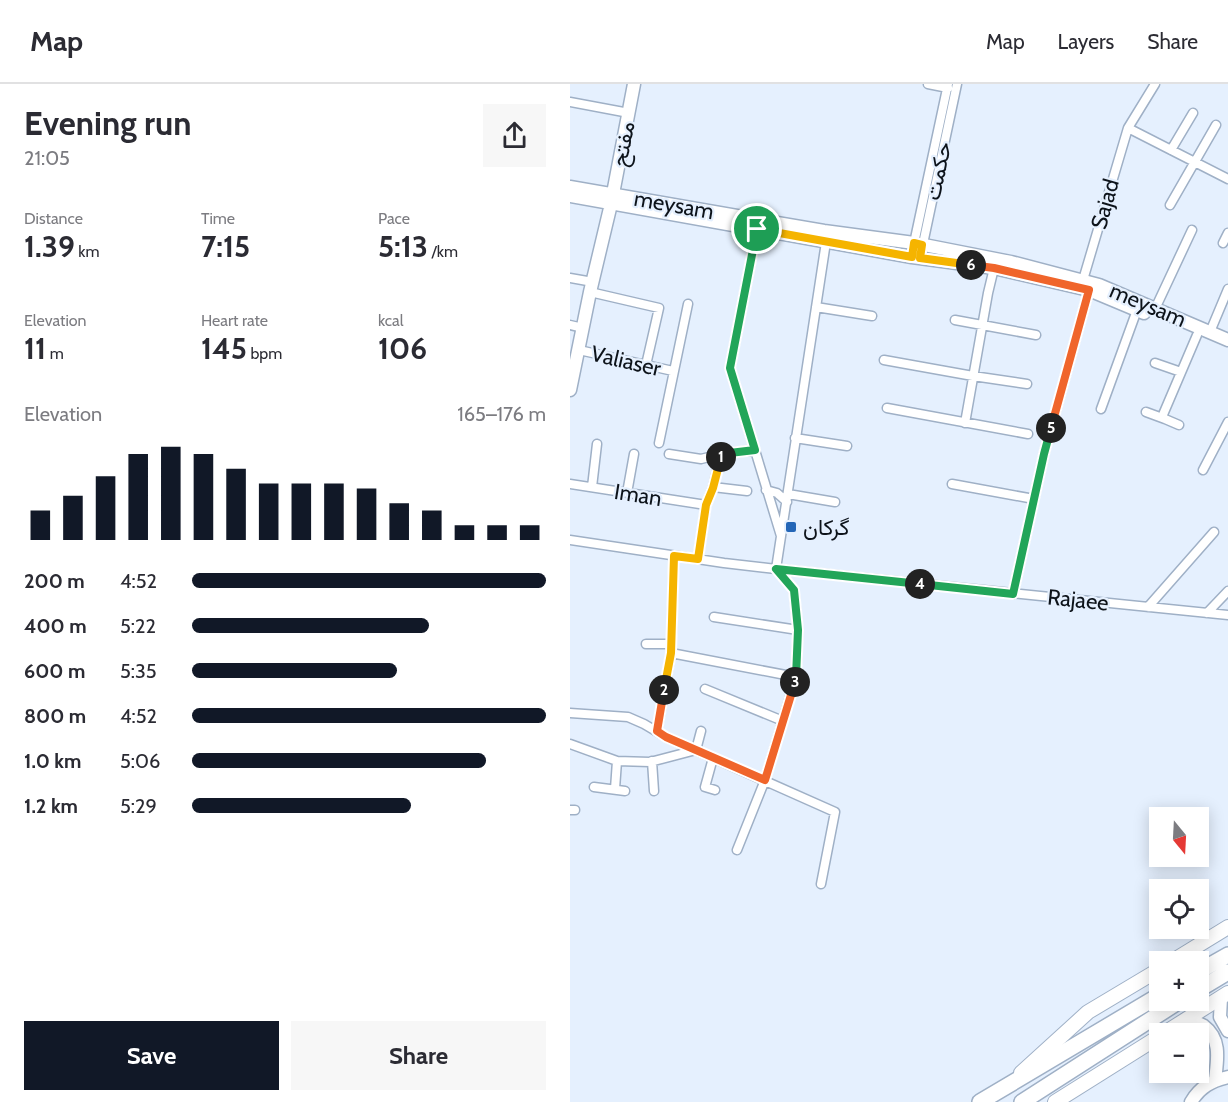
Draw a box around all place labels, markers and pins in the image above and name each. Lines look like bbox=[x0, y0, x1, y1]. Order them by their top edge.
pin bbox=[731, 203, 782, 254]
pin: 6 bbox=[956, 250, 986, 280]
pin: 5 bbox=[1036, 413, 1066, 443]
pin: 1 bbox=[706, 442, 736, 472]
place label: گرکان bbox=[803, 514, 850, 541]
marker: گرکان bbox=[784, 520, 798, 534]
pin: 4 bbox=[905, 569, 935, 599]
pin: 3 bbox=[780, 667, 810, 697]
pin: 2 bbox=[649, 675, 679, 705]

